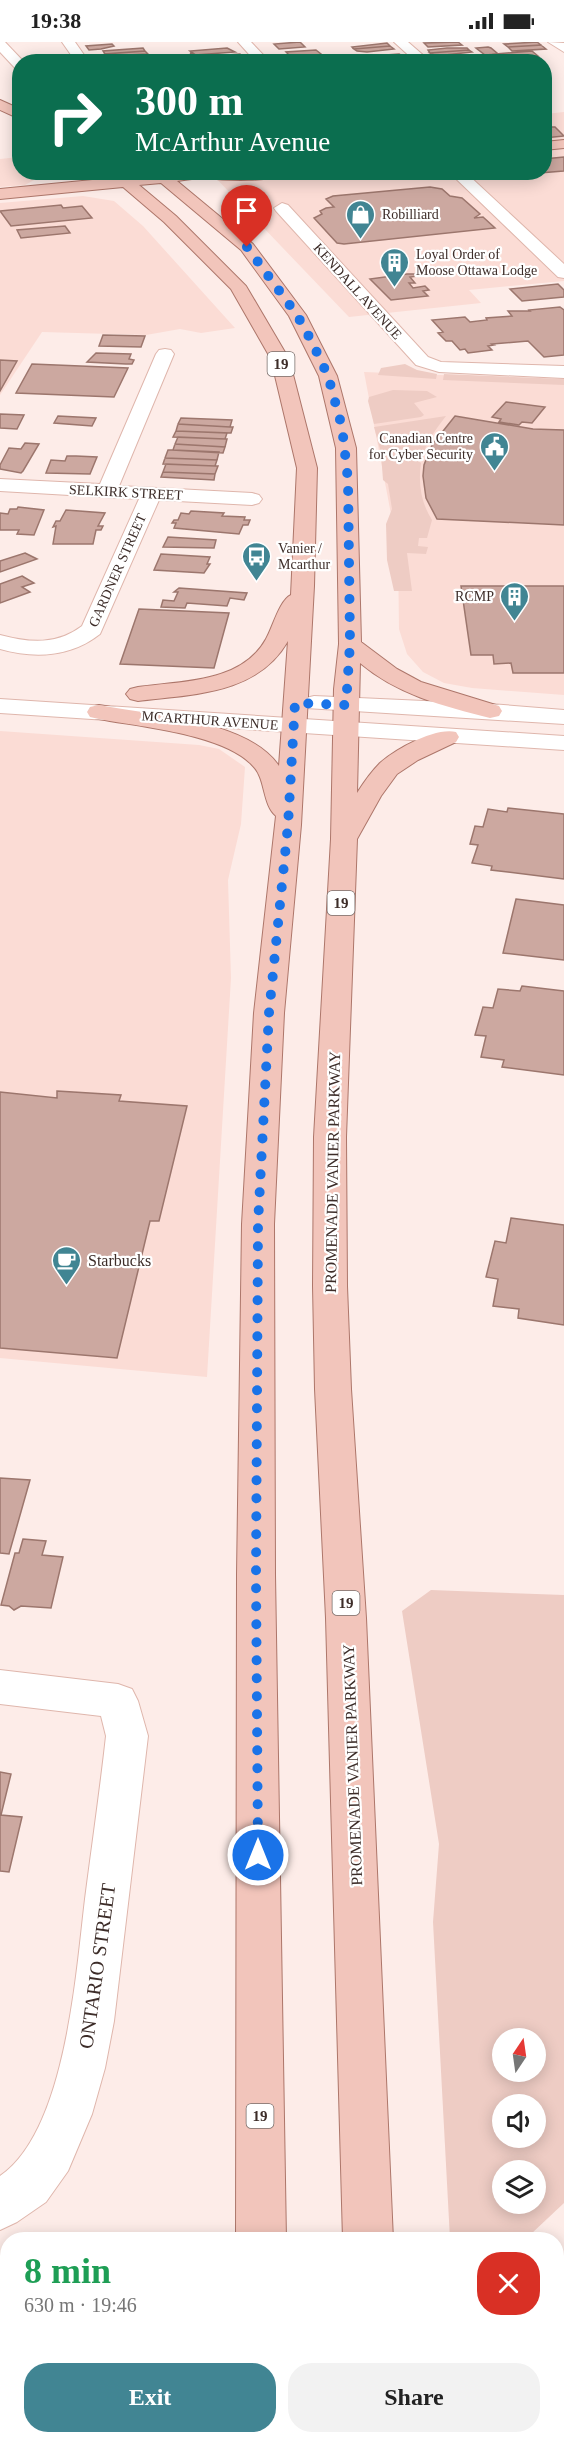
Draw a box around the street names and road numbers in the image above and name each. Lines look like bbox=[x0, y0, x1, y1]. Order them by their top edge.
street label: KENDALL AVENUE bbox=[311, 240, 405, 342]
road number: 19 bbox=[268, 352, 294, 376]
street label: SELKIRK STREET bbox=[69, 482, 184, 503]
street label: GARDNER STREET bbox=[86, 511, 149, 629]
street label: MCARTHUR AVENUE bbox=[141, 708, 279, 733]
road number: 19 bbox=[328, 891, 354, 915]
street label: PROMENADE VANIER PARKWAY bbox=[322, 1051, 343, 1293]
road number: 19 bbox=[332, 1591, 360, 1615]
street label: PROMENADE VANIER PARKWAY bbox=[340, 1643, 365, 1886]
street label: ONTARIO STREET bbox=[75, 1882, 119, 2050]
road number: 19 bbox=[246, 2104, 274, 2128]

